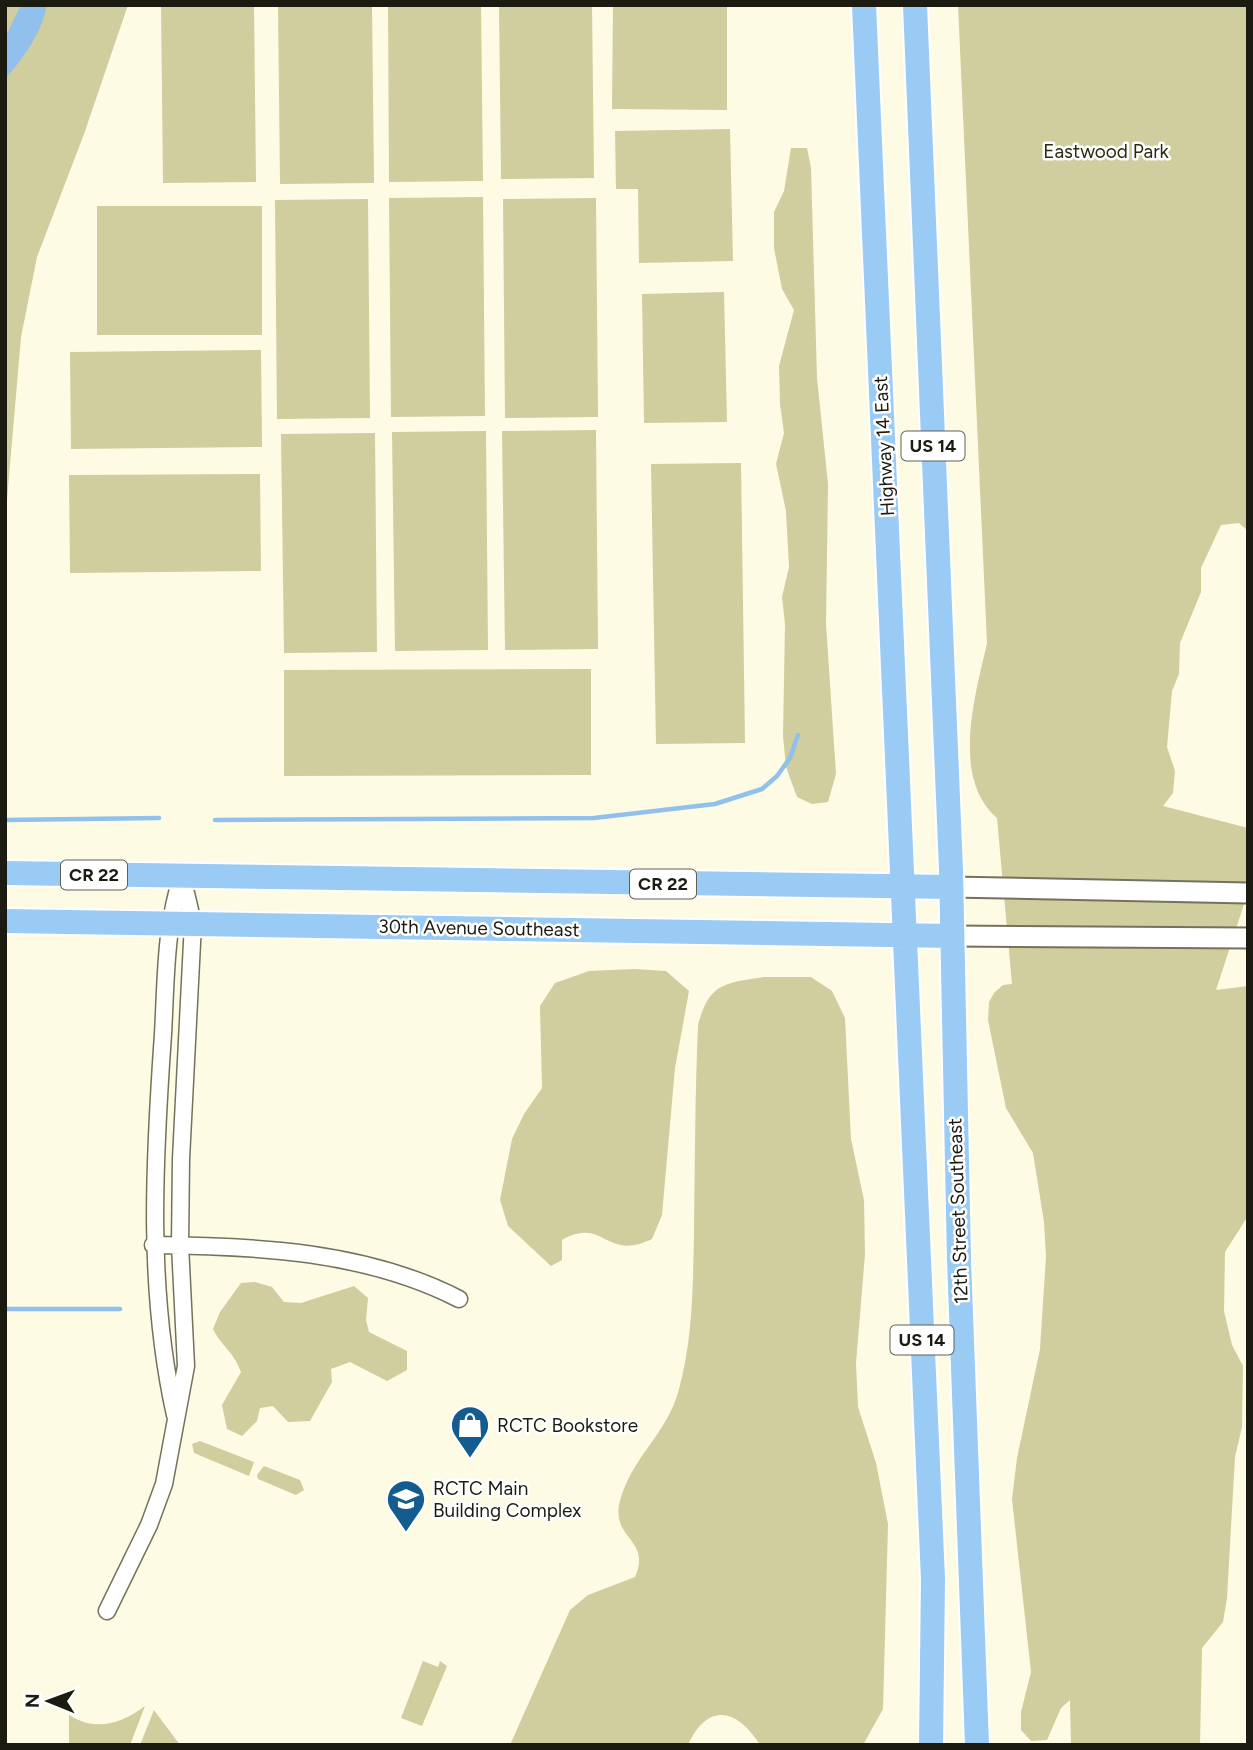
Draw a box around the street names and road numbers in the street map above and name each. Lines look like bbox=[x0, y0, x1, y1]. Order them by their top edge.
street label: Highway 14 East bbox=[869, 375, 899, 517]
road number: US 14 bbox=[902, 432, 964, 461]
road number: CR 22 bbox=[61, 860, 127, 890]
road number: CR 22 bbox=[630, 870, 696, 898]
street label: 30th Avenue Southeast bbox=[378, 915, 580, 941]
street label: 12th Street Southeast bbox=[943, 1118, 973, 1304]
road number: US 14 bbox=[890, 1325, 954, 1354]

